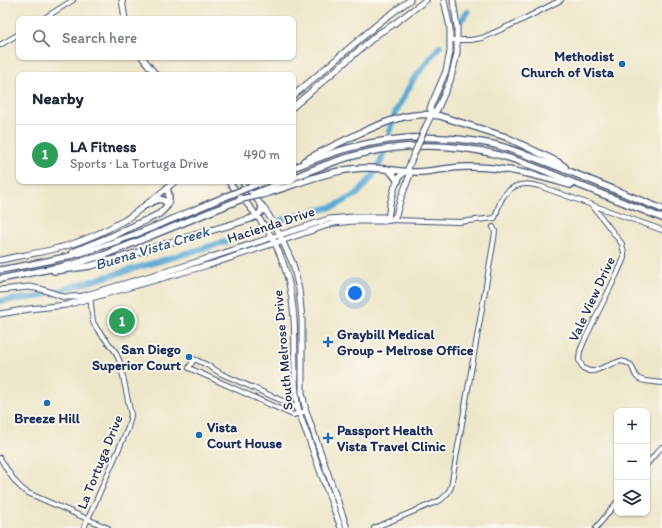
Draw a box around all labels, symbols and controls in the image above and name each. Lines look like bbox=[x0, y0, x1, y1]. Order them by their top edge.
search box bbox=[16, 16, 296, 60]
icon: search bbox=[30, 27, 52, 49]
text: Search here bbox=[62, 29, 137, 47]
place label: Methodist Church of Vista bbox=[521, 48, 615, 81]
marker: Methodist Church of Vista bbox=[617, 59, 627, 69]
text: Nearby bbox=[32, 88, 84, 108]
text: LA Fitness bbox=[70, 138, 136, 156]
text: 1 bbox=[42, 147, 48, 162]
text: 490 m bbox=[244, 147, 280, 162]
text: Sports · La Tortuga Drive bbox=[70, 156, 209, 171]
street label: Hacienda Drive bbox=[225, 203, 317, 247]
water label: Buena Vista Creek bbox=[93, 222, 212, 274]
street label: Vale View Drive bbox=[565, 254, 619, 344]
your location bbox=[345, 283, 365, 303]
street label: South Melrose Drive bbox=[269, 289, 297, 411]
pin: 1 bbox=[109, 306, 135, 336]
place label: Graybill Medical Group - Melrose Office bbox=[337, 326, 474, 359]
marker: Graybill Medical Group - Melrose Office bbox=[322, 336, 334, 348]
place label: San Diego Superior Court bbox=[92, 341, 182, 374]
marker: San Diego Superior Court bbox=[184, 352, 194, 362]
marker: Breeze Hill bbox=[42, 398, 52, 408]
map controls bbox=[614, 408, 650, 516]
button: + bbox=[614, 408, 650, 444]
place label: Breeze Hill bbox=[14, 410, 81, 427]
street label: La Tortuga Drive bbox=[73, 412, 127, 512]
place label: Vista Court House bbox=[207, 419, 283, 452]
place label: Passport Health Vista Travel Clinic bbox=[337, 422, 446, 455]
marker: Vista Court House bbox=[194, 430, 204, 440]
marker: Passport Health Vista Travel Clinic bbox=[322, 432, 334, 444]
button: − bbox=[614, 444, 650, 480]
button: layers bbox=[614, 480, 650, 516]

